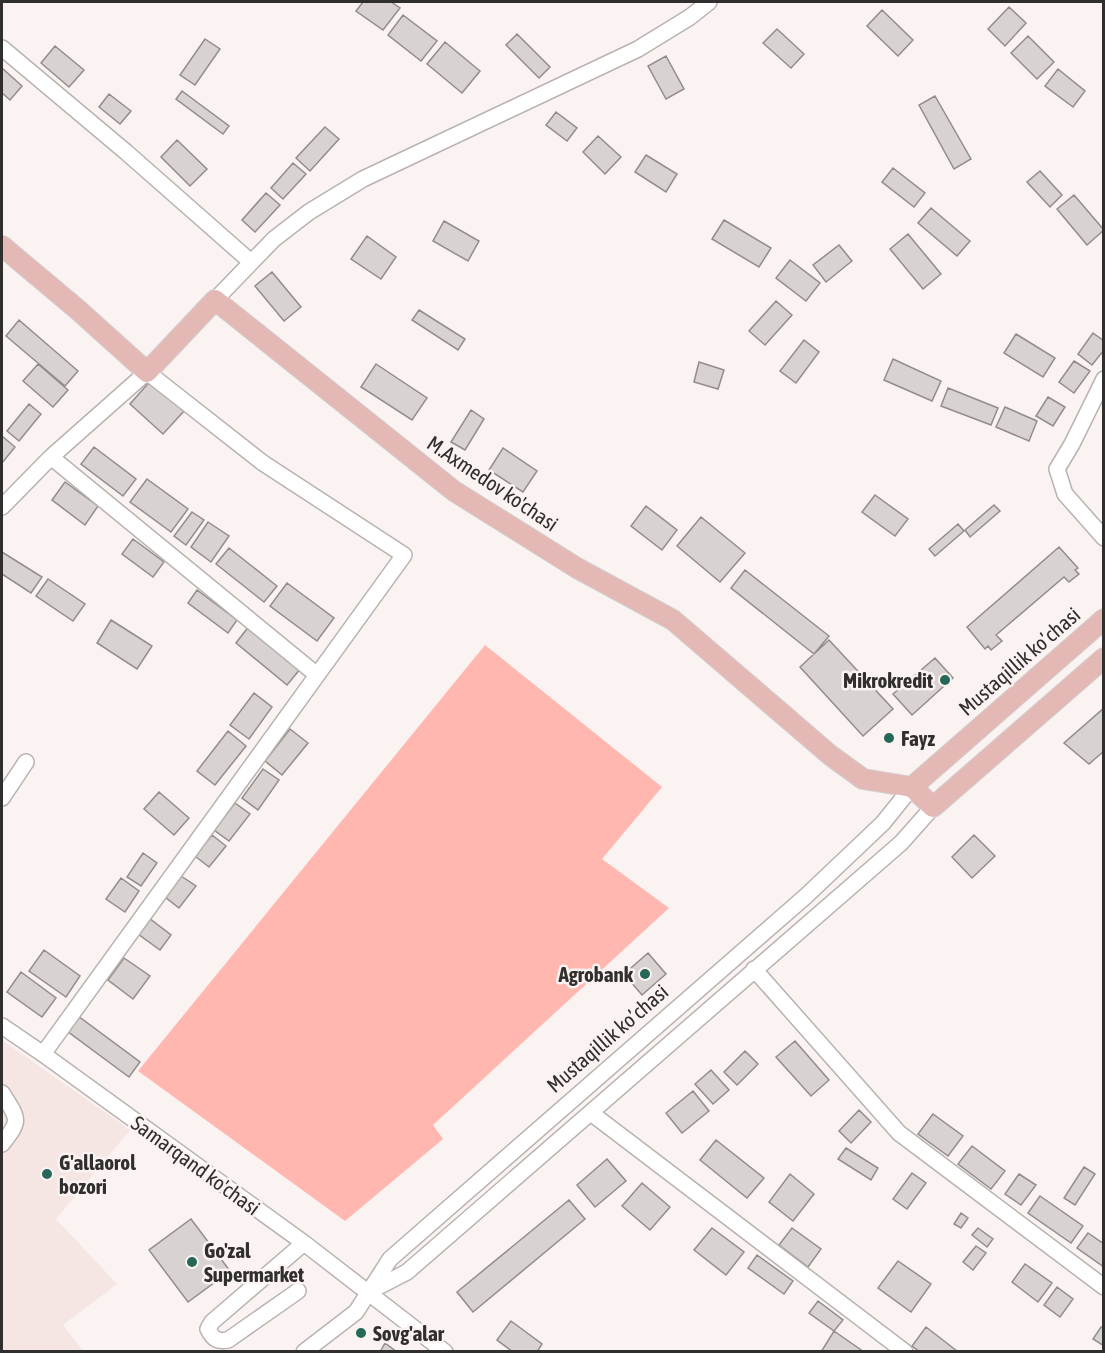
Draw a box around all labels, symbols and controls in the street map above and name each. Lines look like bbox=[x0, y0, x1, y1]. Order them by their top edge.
street label: M.Axmedov ko'chasi bbox=[423, 430, 563, 536]
street label: Mustaqillik ko’chasi bbox=[954, 602, 1084, 720]
place label: Mikrokredit bbox=[843, 668, 933, 692]
marker: Mikrokredit bbox=[938, 673, 952, 687]
place label: Fayz bbox=[901, 726, 935, 750]
marker: Fayz bbox=[882, 731, 896, 745]
place label: Agrobank bbox=[557, 962, 634, 986]
marker: Agrobank bbox=[638, 967, 652, 981]
street label: Mustaqillik ko’chasi bbox=[542, 979, 672, 1097]
street label: Samarqand ko'chasi bbox=[127, 1110, 265, 1220]
place label: G'allaorol bozori bbox=[59, 1150, 136, 1198]
marker: G'allaorol bozori bbox=[40, 1167, 54, 1181]
place label: Go'zal Supermarket bbox=[204, 1238, 304, 1286]
marker: Go'zal Supermarket bbox=[185, 1255, 199, 1269]
place label: Sovg'alar bbox=[373, 1321, 445, 1345]
marker: Sovg'alar bbox=[354, 1326, 368, 1340]

